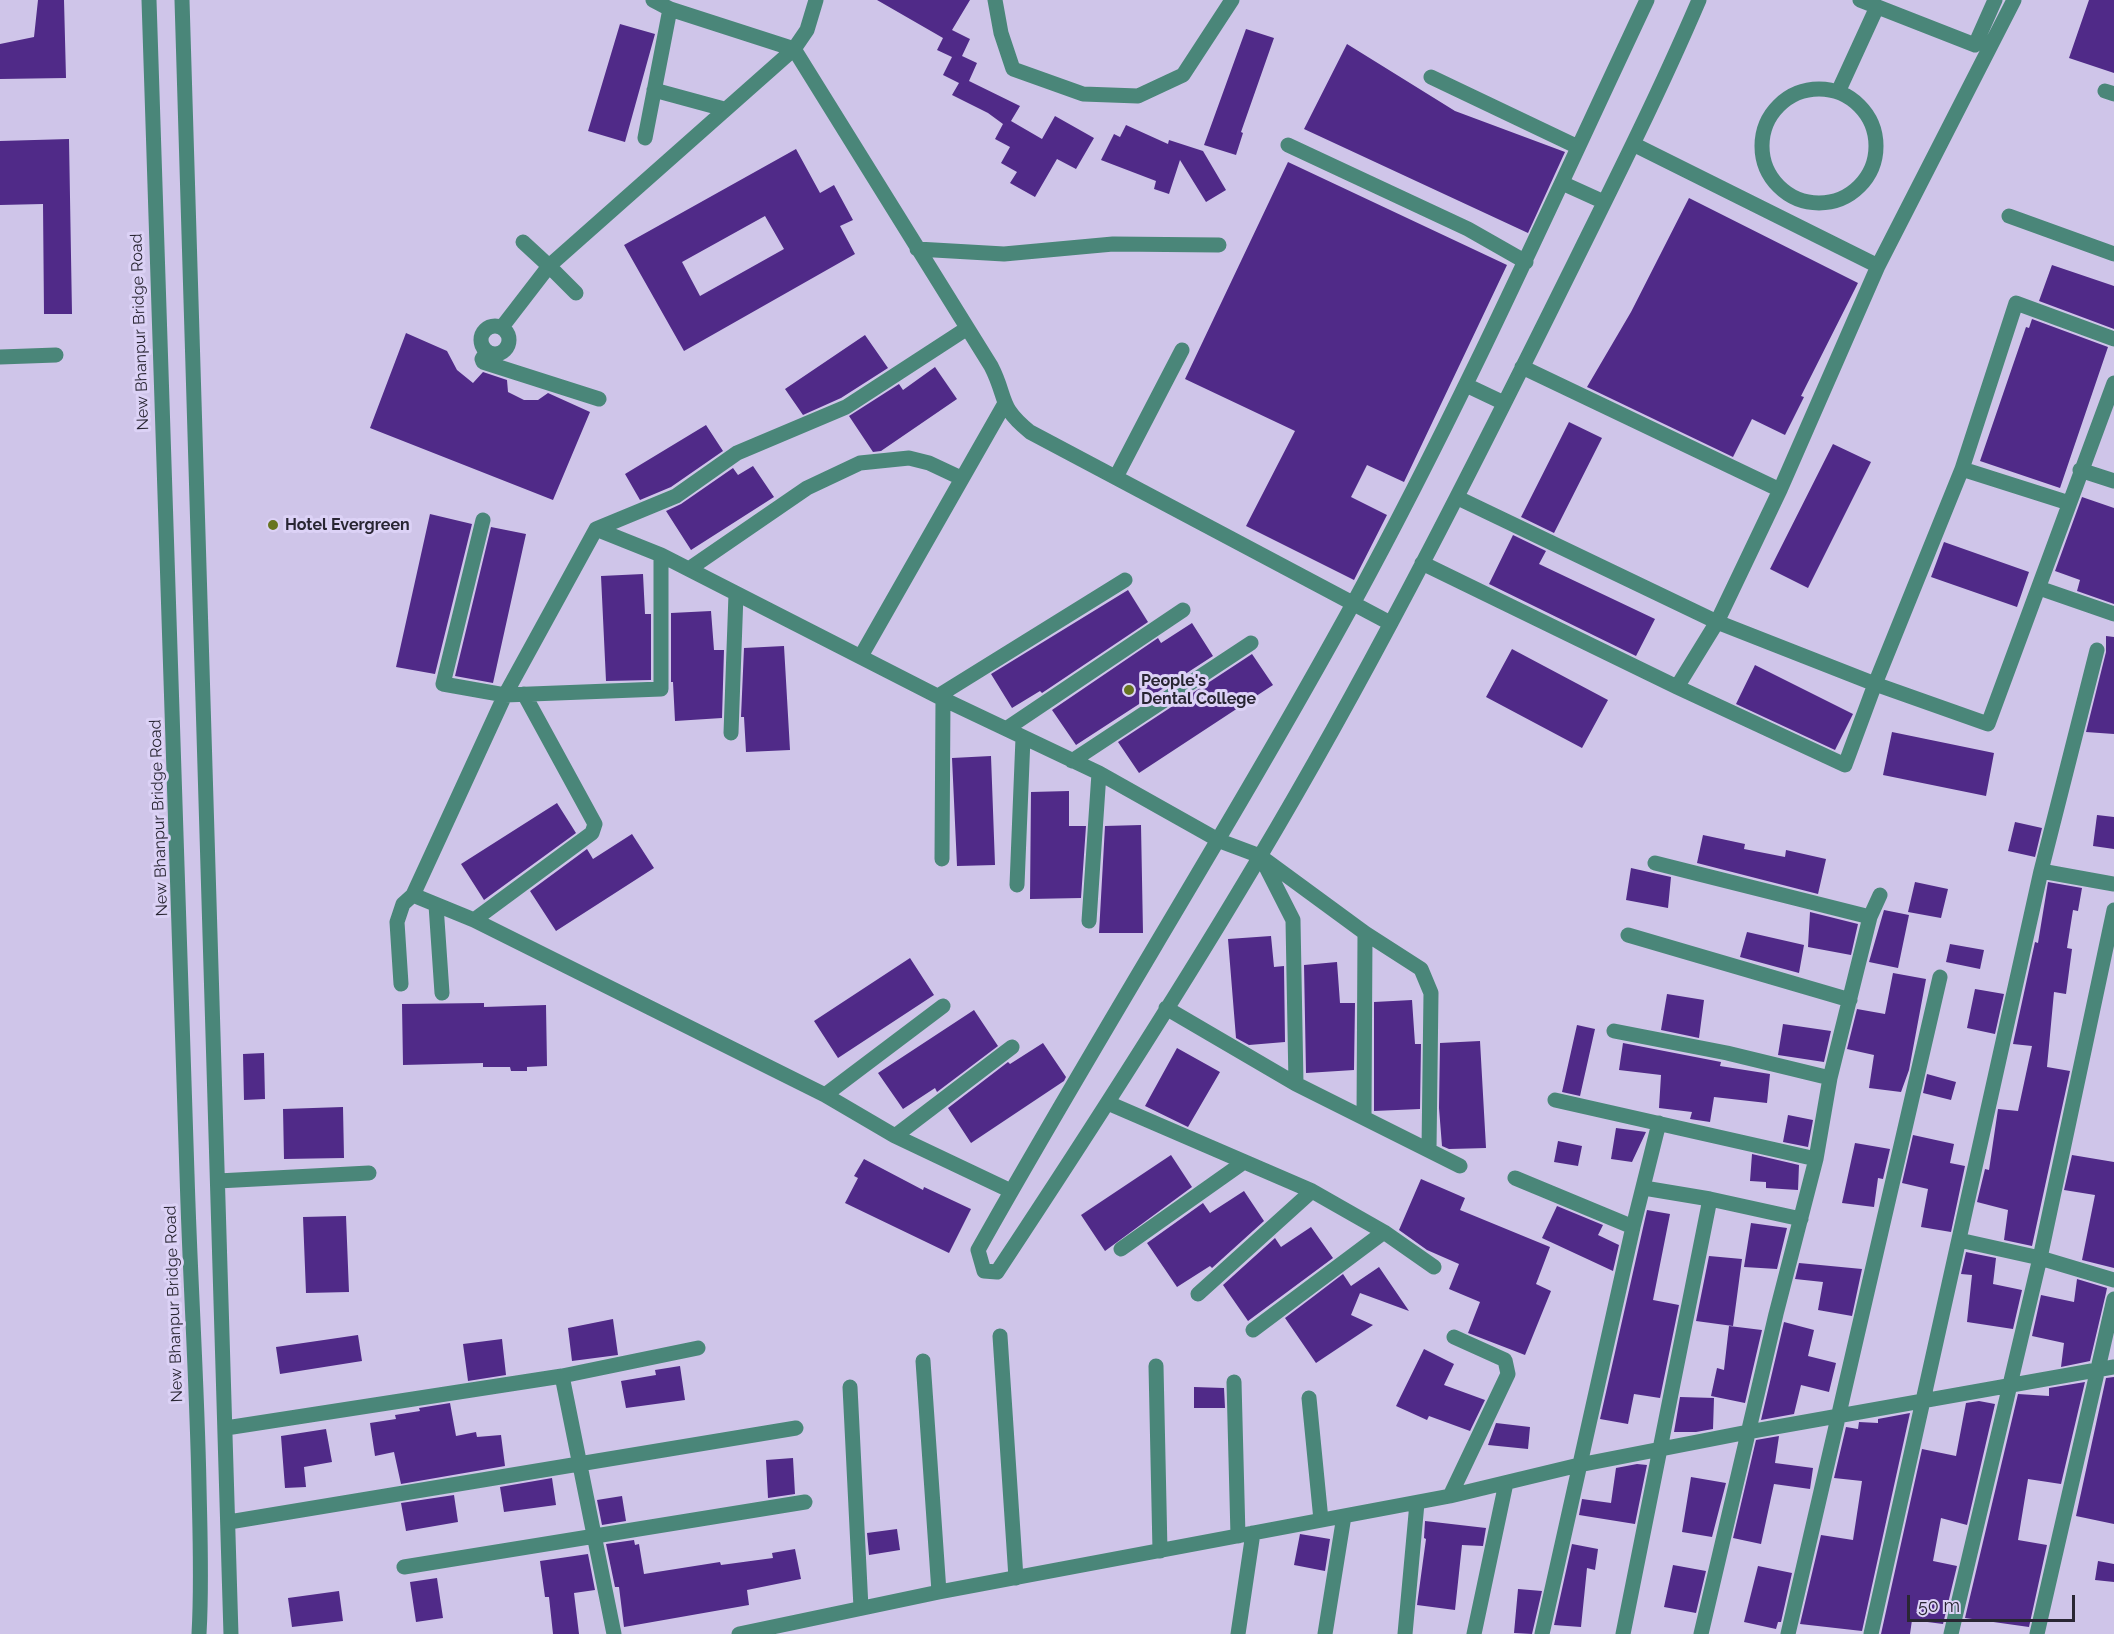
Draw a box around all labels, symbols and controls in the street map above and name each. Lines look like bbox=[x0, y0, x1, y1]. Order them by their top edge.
street label: New Bhanpur Bridge Road bbox=[127, 233, 153, 431]
place label: Hotel Evergreen bbox=[285, 515, 410, 535]
marker: Hotel Evergreen bbox=[266, 518, 280, 532]
place label: People's Dental College bbox=[1141, 671, 1256, 709]
marker: People's Dental College bbox=[1122, 683, 1136, 697]
street label: New Bhanpur Bridge Road bbox=[146, 719, 172, 917]
street label: New Bhanpur Bridge Road bbox=[161, 1205, 187, 1403]
scale bar bbox=[1910, 1583, 2078, 1621]
text: 50 m bbox=[1918, 1595, 1960, 1616]

